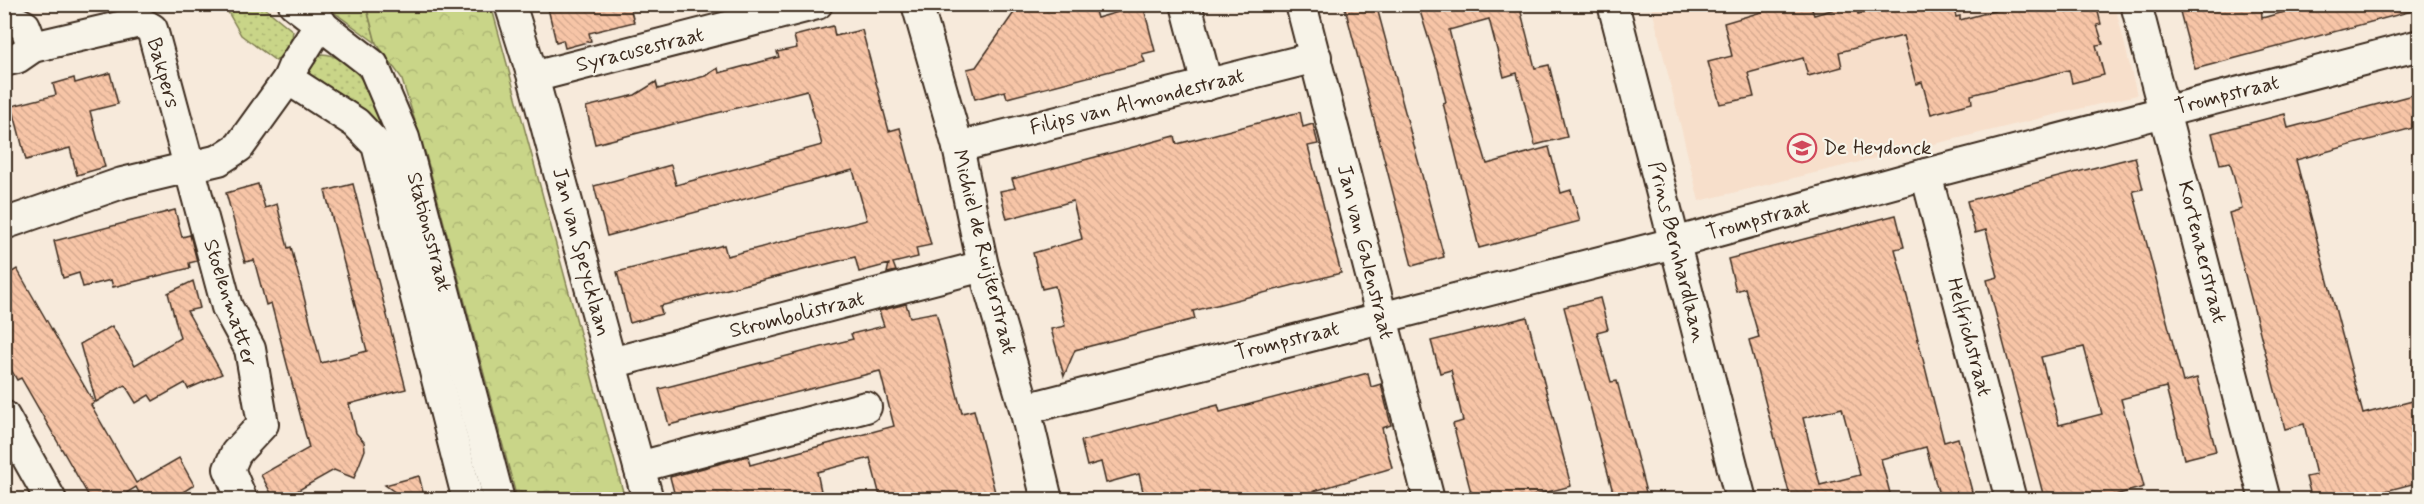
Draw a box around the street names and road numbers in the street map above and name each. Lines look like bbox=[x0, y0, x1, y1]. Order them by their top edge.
street label: Syracusestraat bbox=[573, 21, 707, 79]
street label: Bakpers bbox=[140, 35, 186, 111]
street label: Filips van Almondestraat bbox=[1027, 62, 1247, 142]
street label: Trompstraat bbox=[2172, 69, 2282, 121]
street label: Michiel de Ruijterstraat bbox=[945, 147, 1023, 357]
street label: Prins Bernhardlaan bbox=[1641, 159, 1713, 346]
street label: Jan van Galenstraat bbox=[1330, 162, 1400, 342]
street label: Jan van Speycklaan bbox=[545, 165, 617, 339]
street label: Stationsstraat bbox=[400, 169, 458, 295]
street label: Kortenaerstraat bbox=[2171, 178, 2233, 326]
street label: Trompstraat bbox=[1703, 193, 1813, 247]
street label: Stoelenmatter bbox=[196, 236, 264, 371]
street label: Helfrichstraat bbox=[1940, 274, 1998, 400]
street label: Strombolistraat bbox=[727, 285, 867, 345]
street label: Trompstraat bbox=[1232, 315, 1342, 367]

